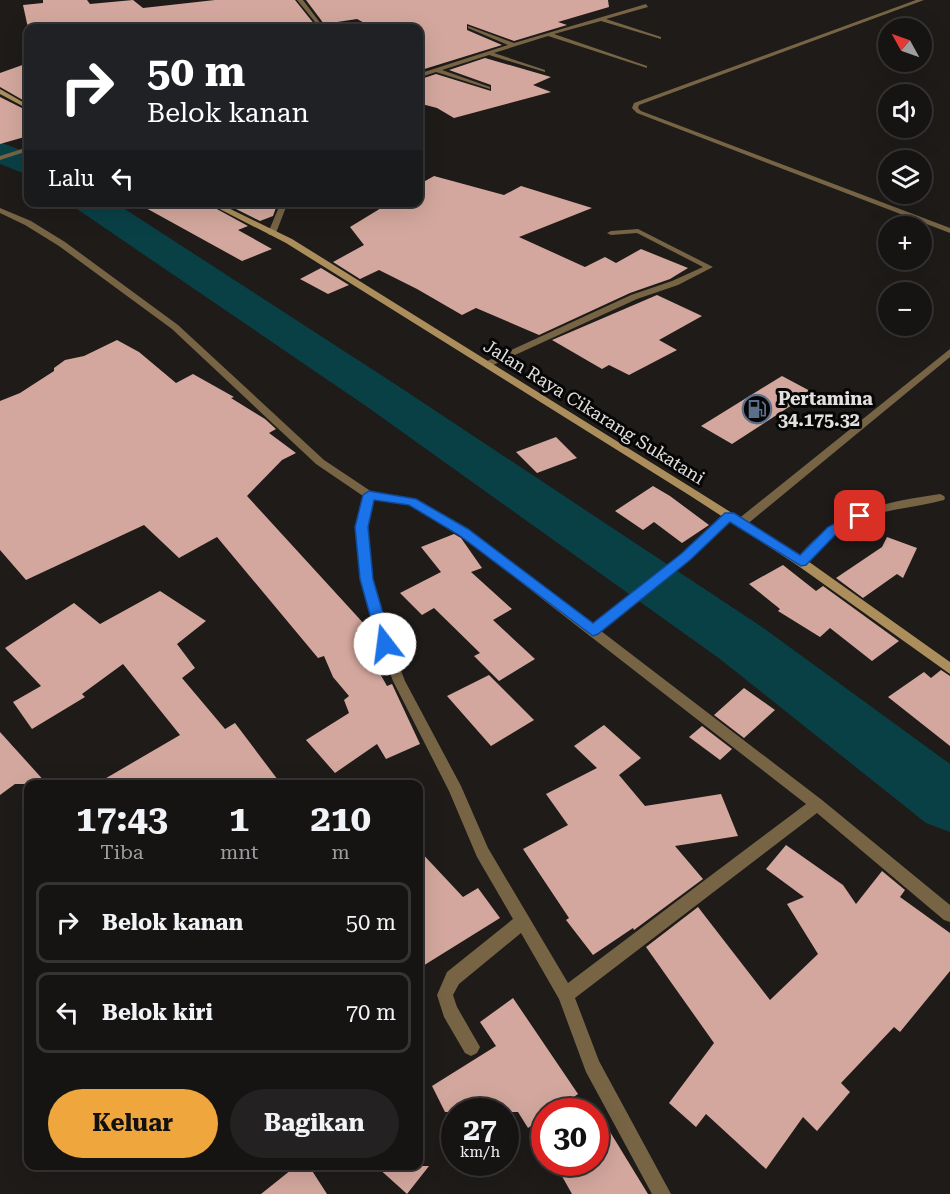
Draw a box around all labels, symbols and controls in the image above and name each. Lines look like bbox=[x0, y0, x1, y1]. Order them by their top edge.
north arrow bbox=[878, 18, 932, 72]
map controls bbox=[878, 18, 932, 336]
text: 50 m bbox=[147, 47, 245, 96]
icon: right bbox=[48, 48, 126, 126]
button: sound bbox=[878, 84, 932, 138]
text: Belok kanan bbox=[147, 97, 309, 129]
button: layers bbox=[878, 150, 932, 204]
icon: left bbox=[106, 162, 139, 195]
text: Lalu bbox=[48, 166, 94, 191]
button: + bbox=[878, 216, 932, 270]
button: − bbox=[878, 282, 932, 336]
street label: Jalan Raya Cikarang Sukatani bbox=[480, 335, 709, 489]
place label: Pertamina 34.175.32 bbox=[778, 388, 873, 430]
fuel station icon: Pertamina 34.175.32 bbox=[741, 393, 773, 425]
pin bbox=[834, 490, 885, 541]
icon: arrive bbox=[843, 499, 876, 532]
position arrow bbox=[353, 612, 417, 676]
text: 17:43 bbox=[76, 798, 168, 840]
text: 1 bbox=[229, 798, 249, 840]
text: 210 bbox=[310, 798, 371, 840]
text: Tiba bbox=[100, 840, 144, 864]
text: mnt bbox=[220, 840, 259, 864]
text: m bbox=[332, 840, 350, 864]
icon: right bbox=[51, 906, 84, 939]
text: Belok kanan bbox=[102, 910, 243, 935]
text: 50 m bbox=[346, 910, 396, 935]
icon: left bbox=[51, 996, 84, 1029]
text: Belok kiri bbox=[102, 1000, 213, 1025]
text: 70 m bbox=[346, 1000, 396, 1025]
button: Keluar bbox=[48, 1089, 218, 1158]
button: Bagikan bbox=[230, 1089, 399, 1158]
speed limit sign: 30 bbox=[531, 1098, 609, 1176]
text: 27 bbox=[463, 1112, 497, 1147]
text: km/h bbox=[460, 1143, 500, 1161]

